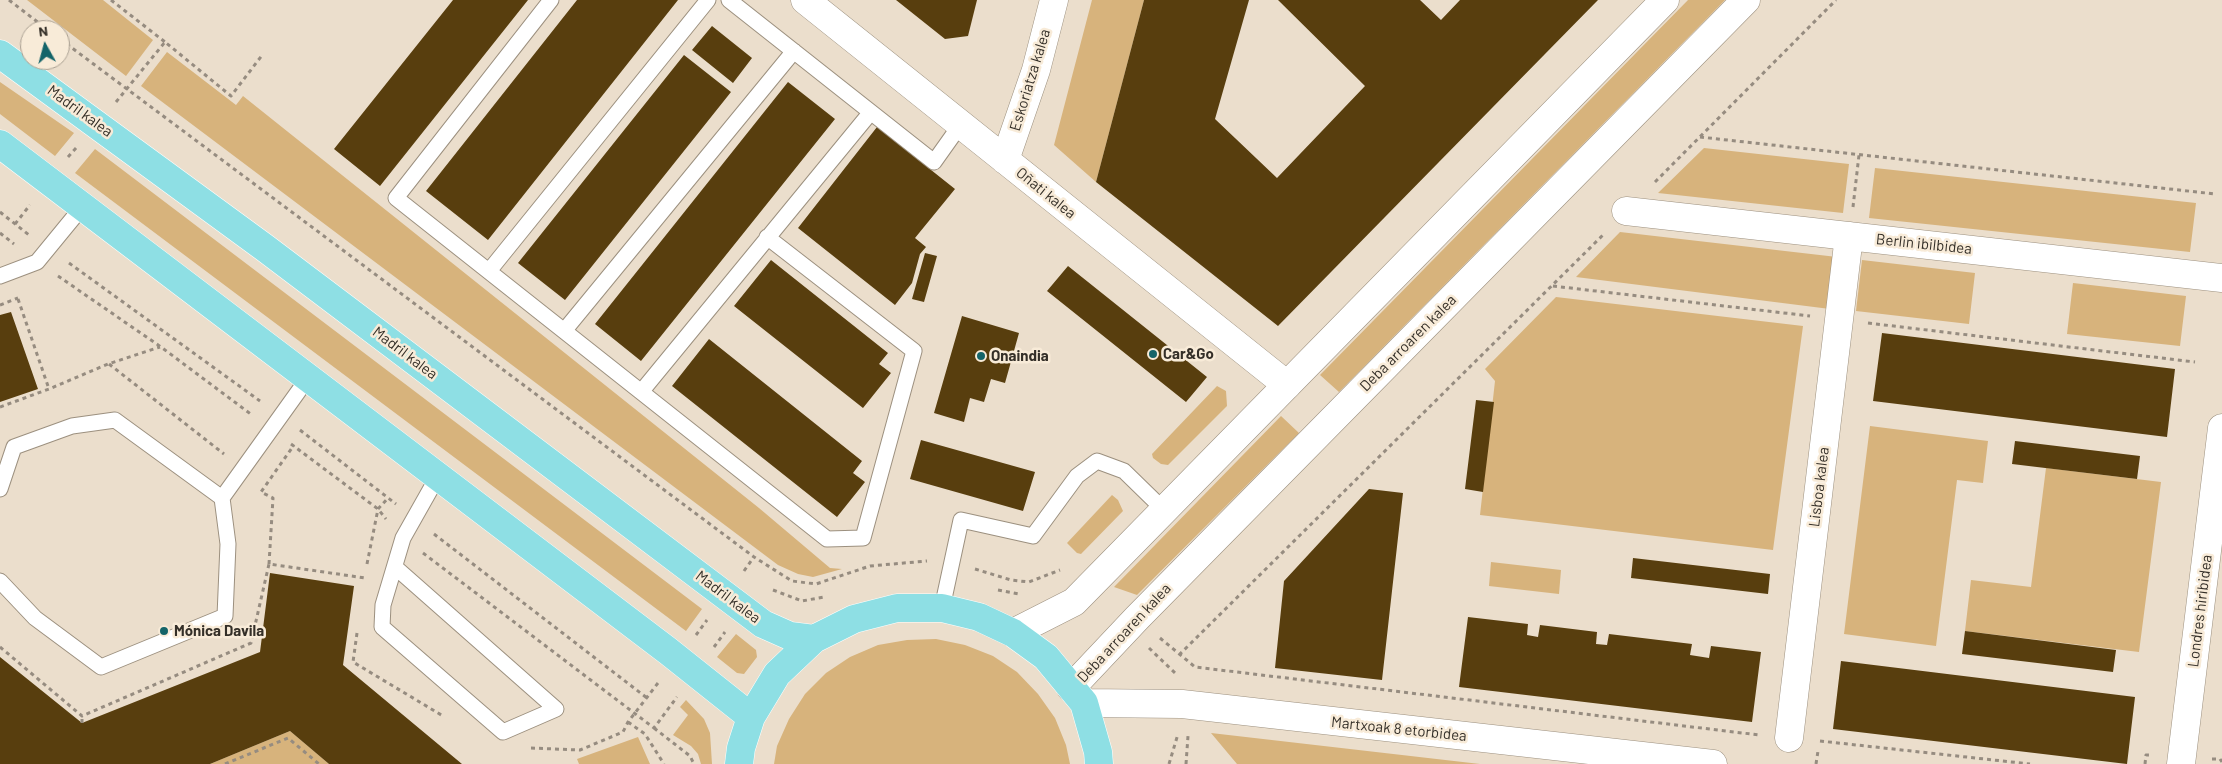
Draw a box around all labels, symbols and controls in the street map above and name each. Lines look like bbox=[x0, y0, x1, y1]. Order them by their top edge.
north arrow bbox=[20, 20, 70, 70]
text: N bbox=[38, 22, 49, 40]
street label: Eskoriatza kalea bbox=[1006, 27, 1054, 133]
street label: Madril kalea bbox=[44, 81, 116, 141]
street label: Oñati kalea bbox=[1013, 164, 1079, 222]
street label: Berlin ibilbidea bbox=[1875, 230, 1973, 258]
street label: Deba arroaren kalea bbox=[1356, 291, 1460, 395]
street label: Madril kalea bbox=[369, 323, 441, 383]
place label: Car&Go bbox=[1163, 345, 1214, 363]
place label: Onaindia bbox=[991, 347, 1049, 365]
marker: Car&Go bbox=[1147, 348, 1159, 360]
marker: Onaindia bbox=[975, 350, 987, 362]
street label: Lisboa kalea bbox=[1805, 446, 1833, 528]
street label: Londres hiribidea bbox=[2184, 554, 2216, 668]
street label: Madril kalea bbox=[692, 567, 764, 627]
street label: Deba arroaren kalea bbox=[1073, 580, 1175, 686]
place label: Mónica Davila bbox=[174, 622, 264, 640]
marker: Mónica Davila bbox=[158, 625, 170, 637]
street label: Martxoak 8 etorbidea bbox=[1330, 713, 1468, 745]

